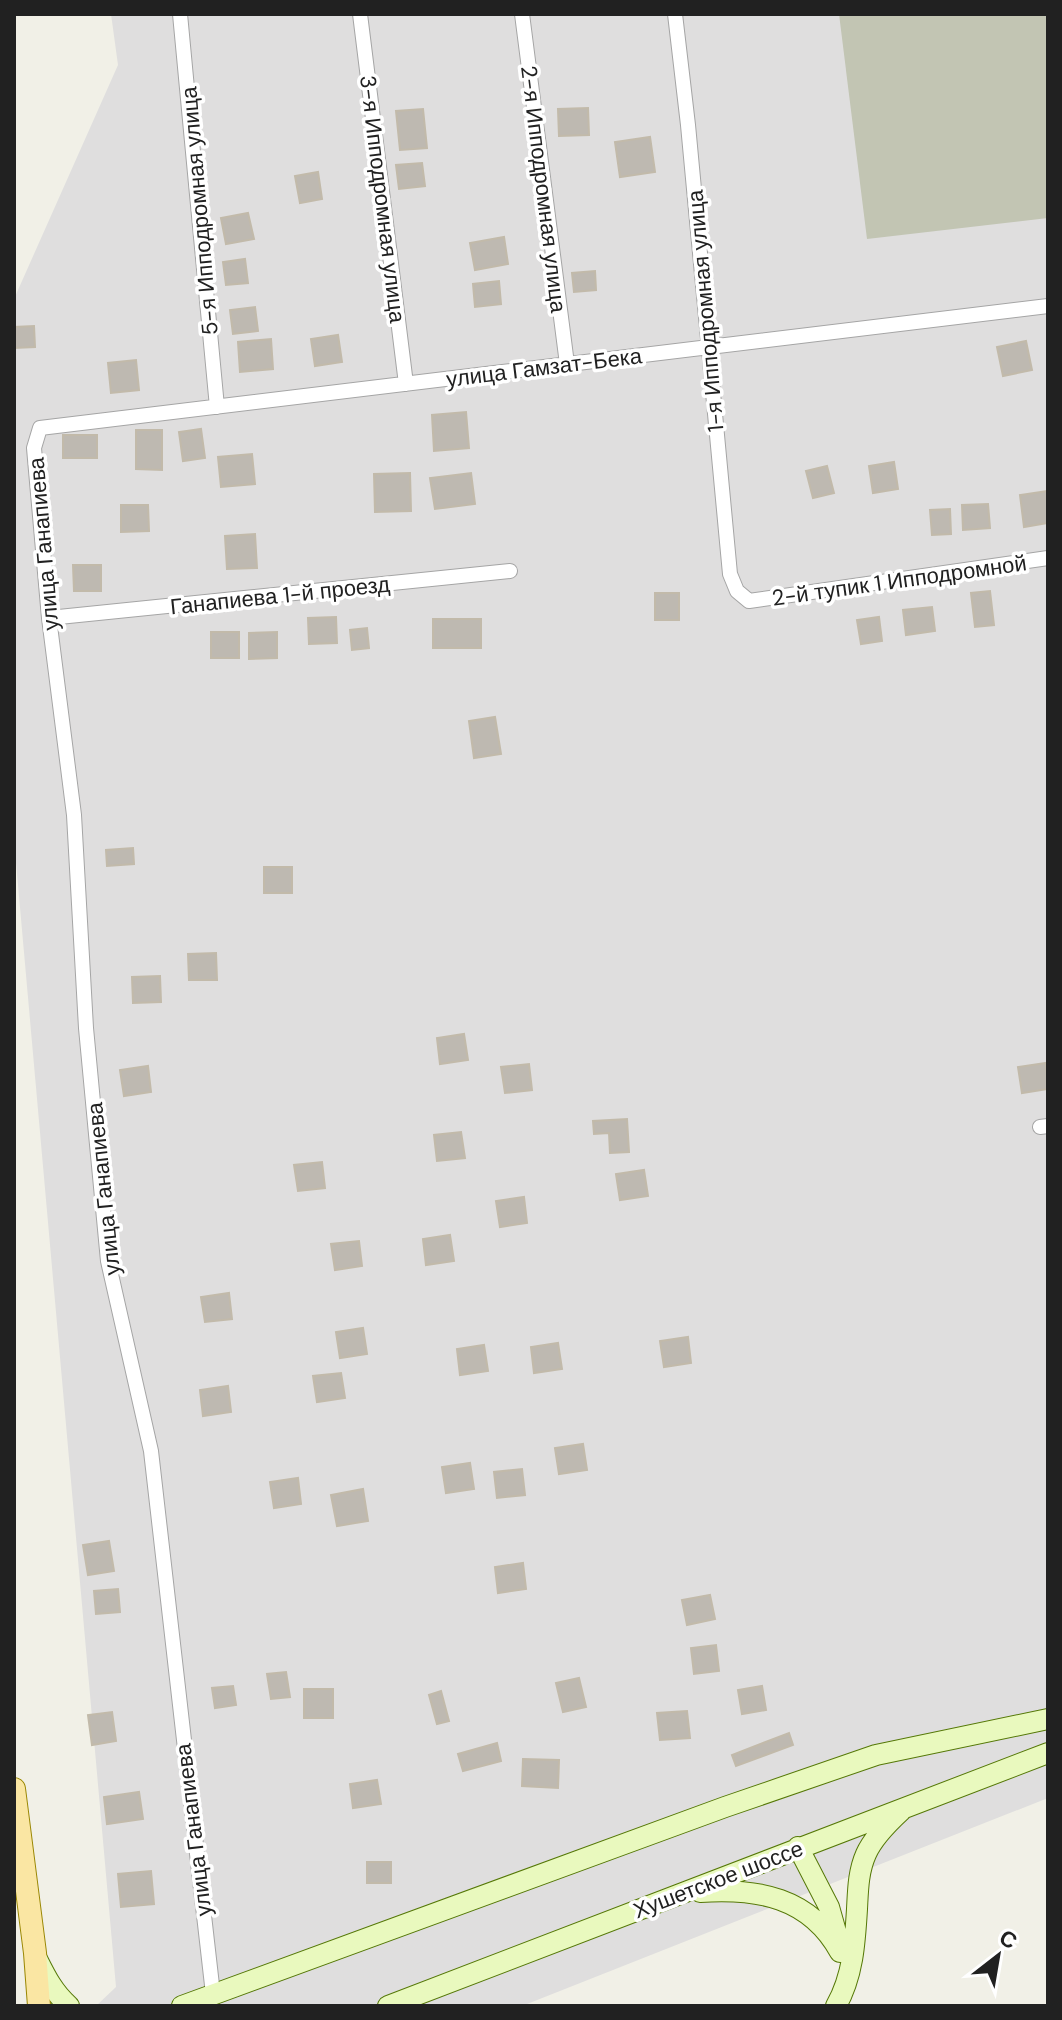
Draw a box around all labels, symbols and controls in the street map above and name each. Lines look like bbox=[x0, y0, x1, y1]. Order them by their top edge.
street label: 2-я Ипподромная улица bbox=[514, 64, 573, 315]
street label: 3-я Ипподромная улица bbox=[353, 74, 412, 325]
street label: 5-я Ипподромная улица bbox=[174, 85, 225, 337]
street label: 1-я Ипподромная улица bbox=[680, 188, 731, 433]
street label: улица Гамзат-Бека bbox=[445, 341, 644, 394]
street label: улица Ганапиева bbox=[21, 455, 66, 632]
street label: 2-й тупик 1 Ипподромной bbox=[770, 548, 1028, 613]
street label: Ганапиева 1-й проезд bbox=[169, 570, 391, 621]
street label: улица Ганапиева bbox=[80, 1100, 127, 1277]
street label: улица Ганапиева bbox=[168, 1741, 218, 1918]
street label: Хушетское шоссе bbox=[629, 1834, 807, 1925]
north arrow bbox=[958, 1916, 1038, 1996]
text: С bbox=[994, 1923, 1022, 1956]

